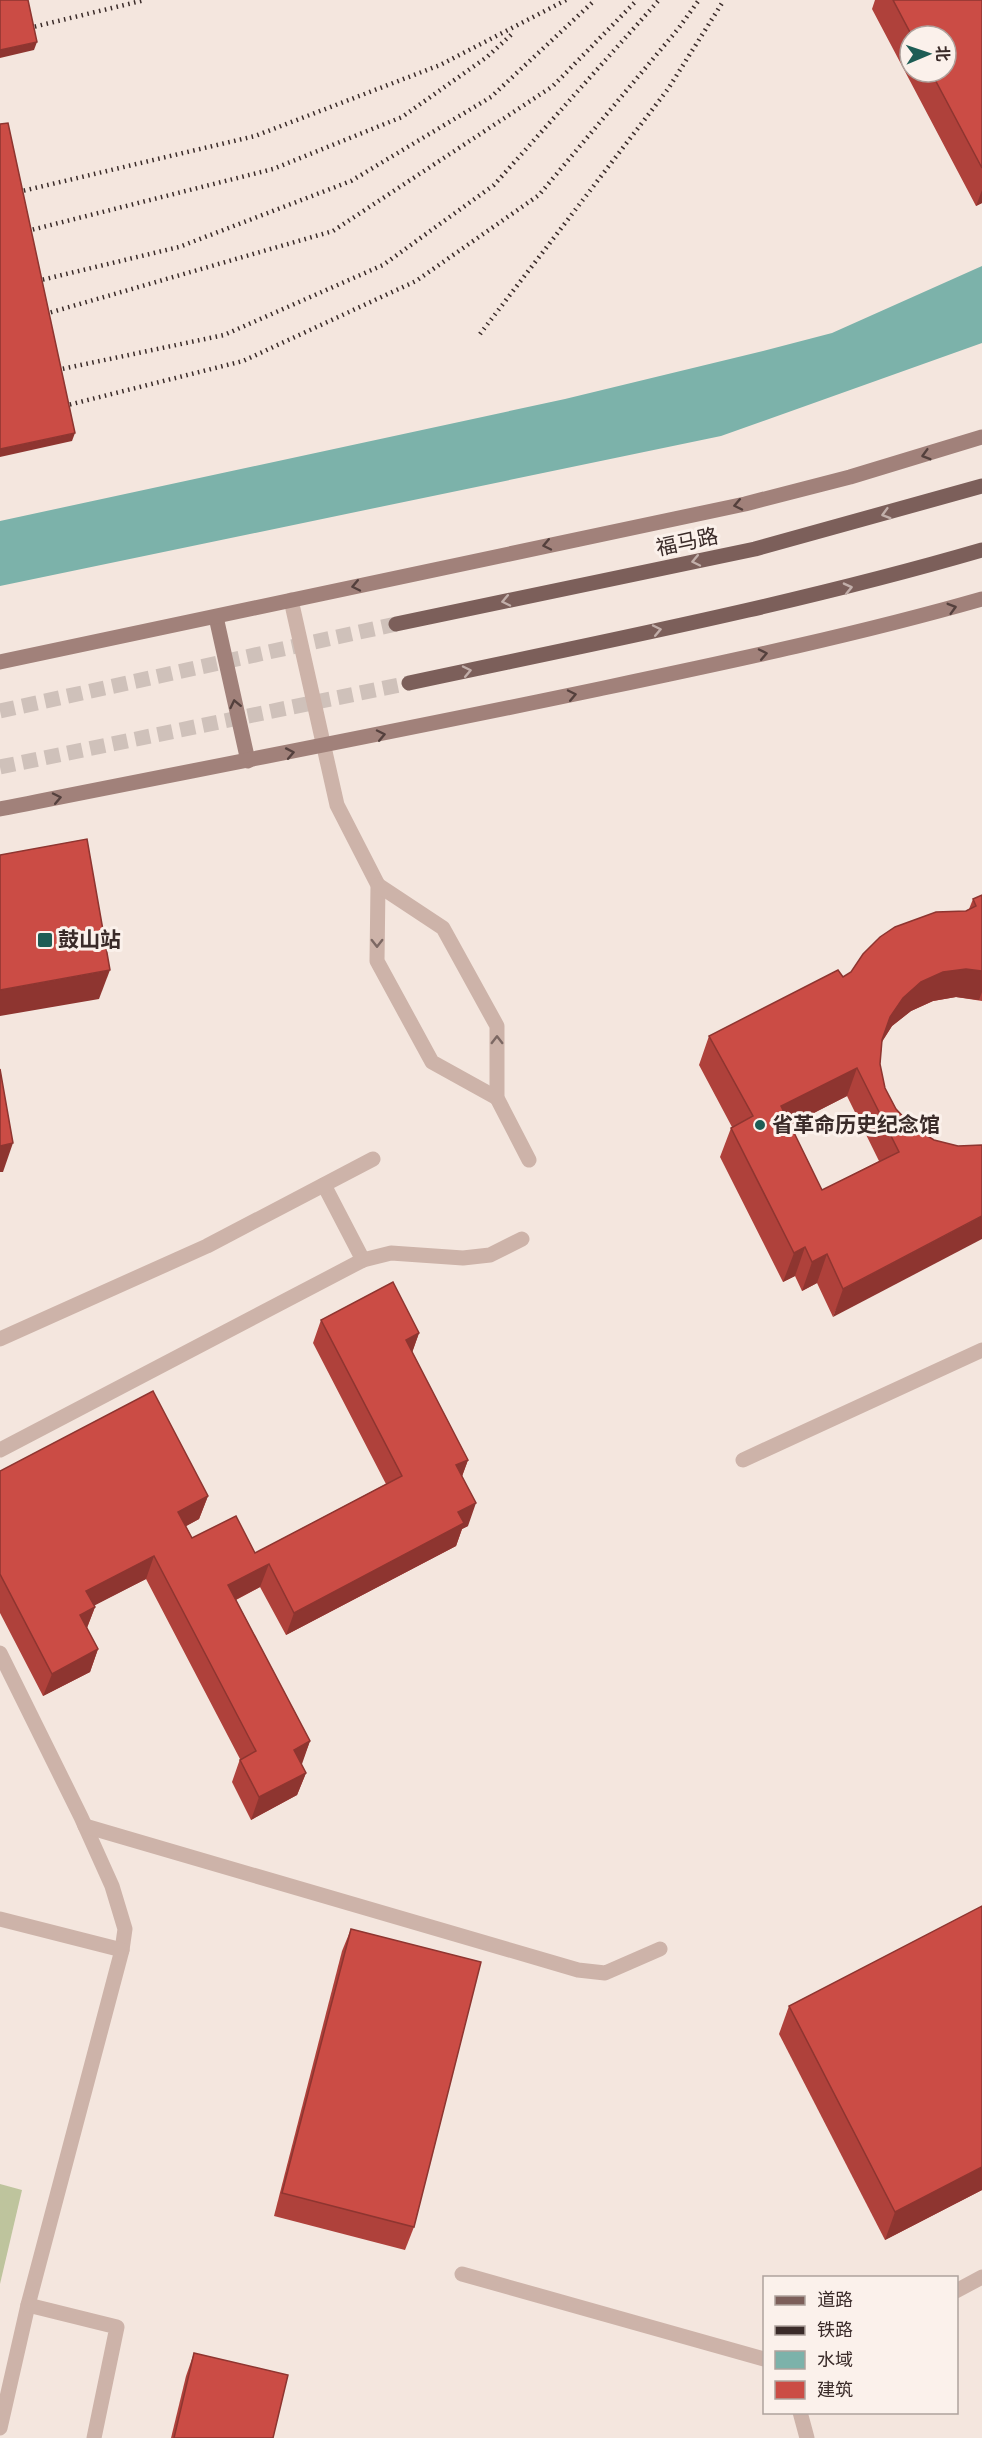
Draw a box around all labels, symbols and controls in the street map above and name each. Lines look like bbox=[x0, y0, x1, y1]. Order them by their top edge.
north arrow bbox=[898, 24, 958, 84]
text: 北 bbox=[934, 45, 953, 62]
one-way arrow bbox=[921, 448, 932, 460]
one-way arrow bbox=[733, 498, 743, 511]
one-way arrow bbox=[881, 507, 891, 519]
street label: 福马路 bbox=[653, 522, 720, 559]
one-way arrow bbox=[542, 538, 552, 551]
one-way arrow bbox=[692, 554, 702, 567]
one-way arrow bbox=[351, 579, 361, 592]
one-way arrow bbox=[842, 582, 852, 595]
one-way arrow bbox=[501, 594, 511, 607]
one-way arrow bbox=[946, 603, 957, 615]
one-way arrow bbox=[652, 624, 662, 637]
one-way arrow bbox=[757, 649, 767, 662]
one-way arrow bbox=[461, 665, 471, 678]
one-way arrow bbox=[567, 689, 577, 702]
one-way arrow bbox=[230, 699, 243, 709]
one-way arrow bbox=[376, 729, 386, 742]
one-way arrow bbox=[285, 747, 295, 760]
one-way arrow bbox=[52, 792, 62, 805]
place label: 鼓山站 bbox=[58, 926, 121, 951]
marker: 鼓山站 bbox=[36, 931, 54, 949]
one-way arrow bbox=[371, 939, 383, 948]
one-way arrow bbox=[491, 1035, 503, 1044]
place label: 省革命历史纪念馆 bbox=[772, 1111, 940, 1136]
marker: 省革命历史纪念馆 bbox=[753, 1118, 767, 1132]
legend bbox=[763, 2276, 958, 2414]
text: 道路 bbox=[817, 2288, 853, 2310]
text: 铁路 bbox=[817, 2318, 853, 2340]
text: 水域 bbox=[817, 2348, 853, 2370]
text: 建筑 bbox=[817, 2378, 853, 2400]

